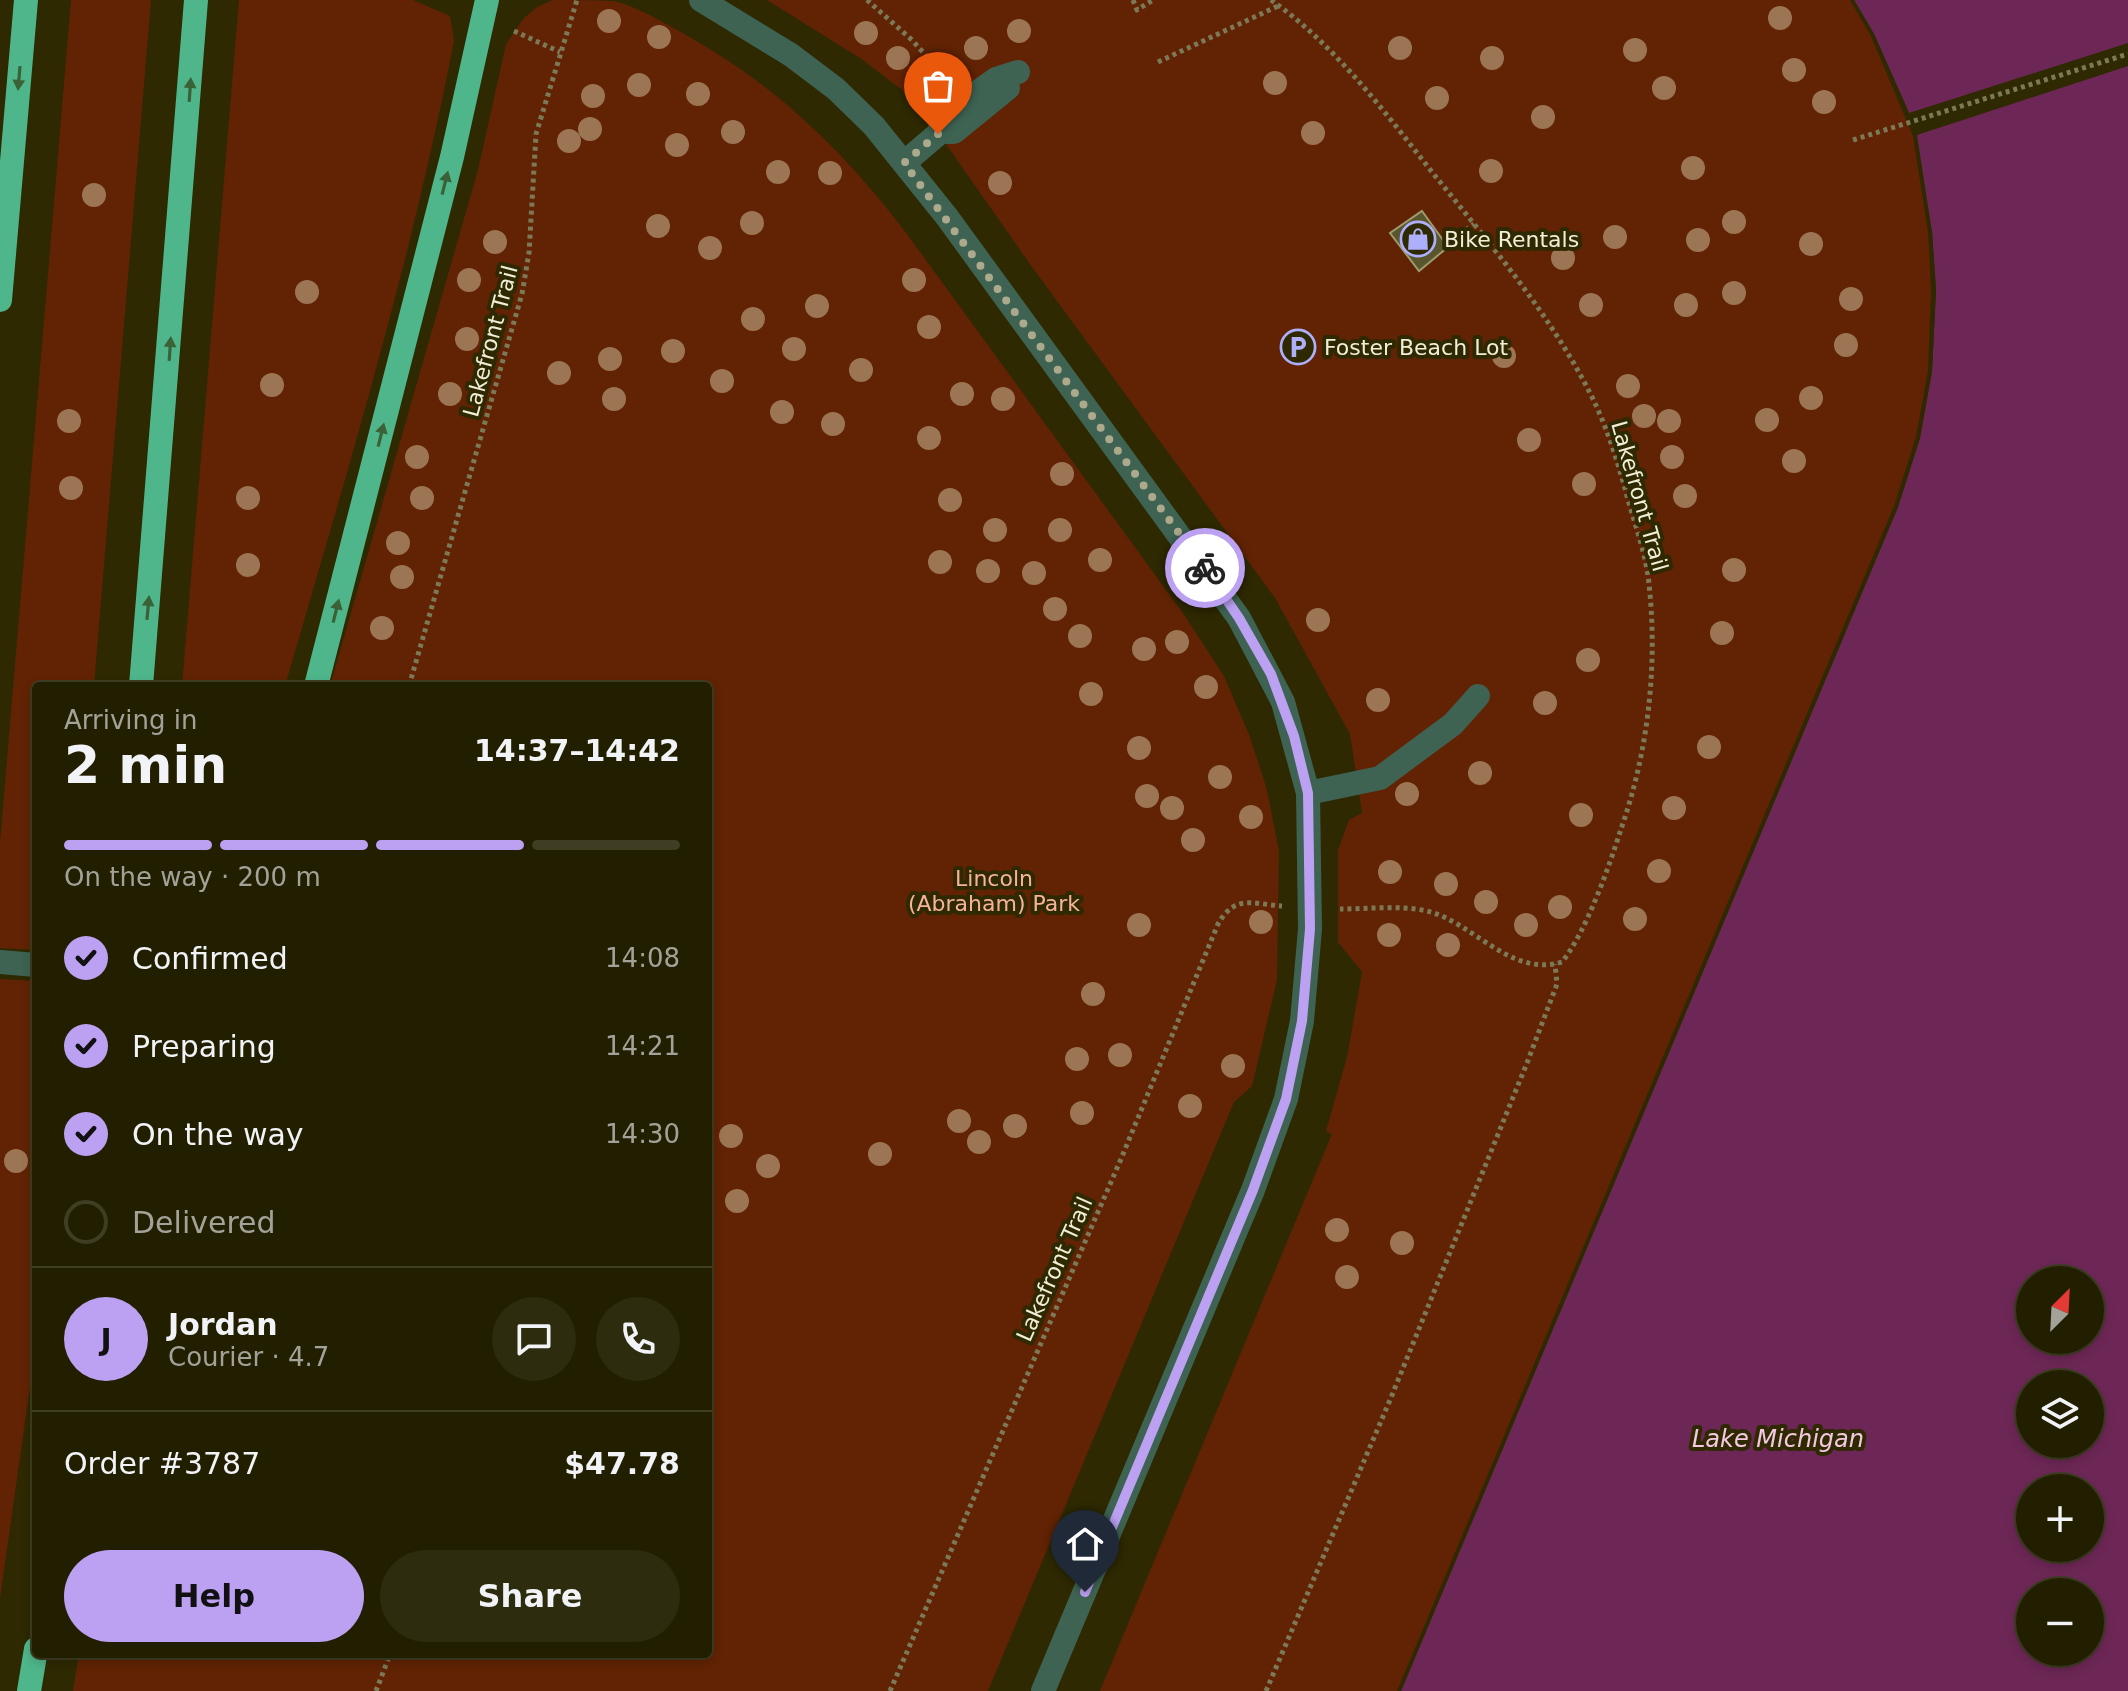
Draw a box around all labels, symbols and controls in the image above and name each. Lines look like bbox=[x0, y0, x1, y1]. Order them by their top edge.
pin bbox=[904, 52, 972, 134]
icon: bag bbox=[916, 64, 960, 108]
one-way arrow bbox=[12, 66, 25, 91]
one-way arrow bbox=[183, 77, 196, 102]
one-way arrow bbox=[439, 170, 452, 195]
shop icon: Bike Rentals bbox=[1399, 220, 1437, 258]
place label: Bike Rentals bbox=[1444, 227, 1579, 252]
street label: Lakefront Trail bbox=[458, 263, 523, 419]
parking icon: Foster Beach Lot bbox=[1279, 328, 1317, 366]
place label: Foster Beach Lot bbox=[1324, 335, 1508, 360]
one-way arrow bbox=[164, 336, 177, 361]
street label: Lakefront Trail bbox=[1606, 418, 1673, 574]
one-way arrow bbox=[375, 422, 388, 447]
courier bbox=[1165, 528, 1245, 608]
icon: bike bbox=[1183, 546, 1227, 590]
one-way arrow bbox=[142, 595, 155, 620]
one-way arrow bbox=[331, 598, 343, 623]
text: Arriving in bbox=[64, 705, 198, 735]
text: 14:37–14:42 bbox=[474, 733, 680, 768]
text: 2 min bbox=[64, 735, 227, 795]
text: On the way · 200 m bbox=[64, 862, 321, 892]
park label: Lincoln (Abraham) Park bbox=[908, 866, 1080, 916]
icon: check bbox=[64, 936, 108, 980]
text: Confirmed bbox=[132, 941, 288, 976]
text: 14:08 bbox=[605, 943, 680, 973]
icon: check bbox=[64, 1024, 108, 1068]
text: Preparing bbox=[132, 1029, 276, 1064]
text: 14:21 bbox=[605, 1031, 680, 1061]
icon: check bbox=[64, 1112, 108, 1156]
text: On the way bbox=[132, 1117, 304, 1152]
text: 14:30 bbox=[605, 1119, 680, 1149]
street label: Lakefront Trail bbox=[1011, 1193, 1098, 1345]
text: Delivered bbox=[132, 1205, 276, 1240]
north arrow bbox=[2016, 1266, 2104, 1354]
map controls bbox=[2016, 1266, 2104, 1666]
button: chat bbox=[492, 1297, 576, 1381]
button: phone bbox=[596, 1297, 680, 1381]
text: Jordan bbox=[168, 1307, 278, 1342]
text: J bbox=[100, 1322, 112, 1357]
text: Courier · 4.7 bbox=[168, 1342, 329, 1372]
button: layers bbox=[2016, 1370, 2104, 1458]
water label: Lake Michigan bbox=[1692, 1425, 1864, 1453]
text: Order #3787 bbox=[64, 1446, 260, 1481]
text: $47.78 bbox=[564, 1446, 680, 1481]
button: + bbox=[2016, 1474, 2104, 1562]
pin bbox=[1051, 1510, 1119, 1592]
icon: home bbox=[1063, 1522, 1107, 1566]
button: Help bbox=[64, 1550, 364, 1642]
button: Share bbox=[380, 1550, 680, 1642]
button: − bbox=[2016, 1578, 2104, 1666]

